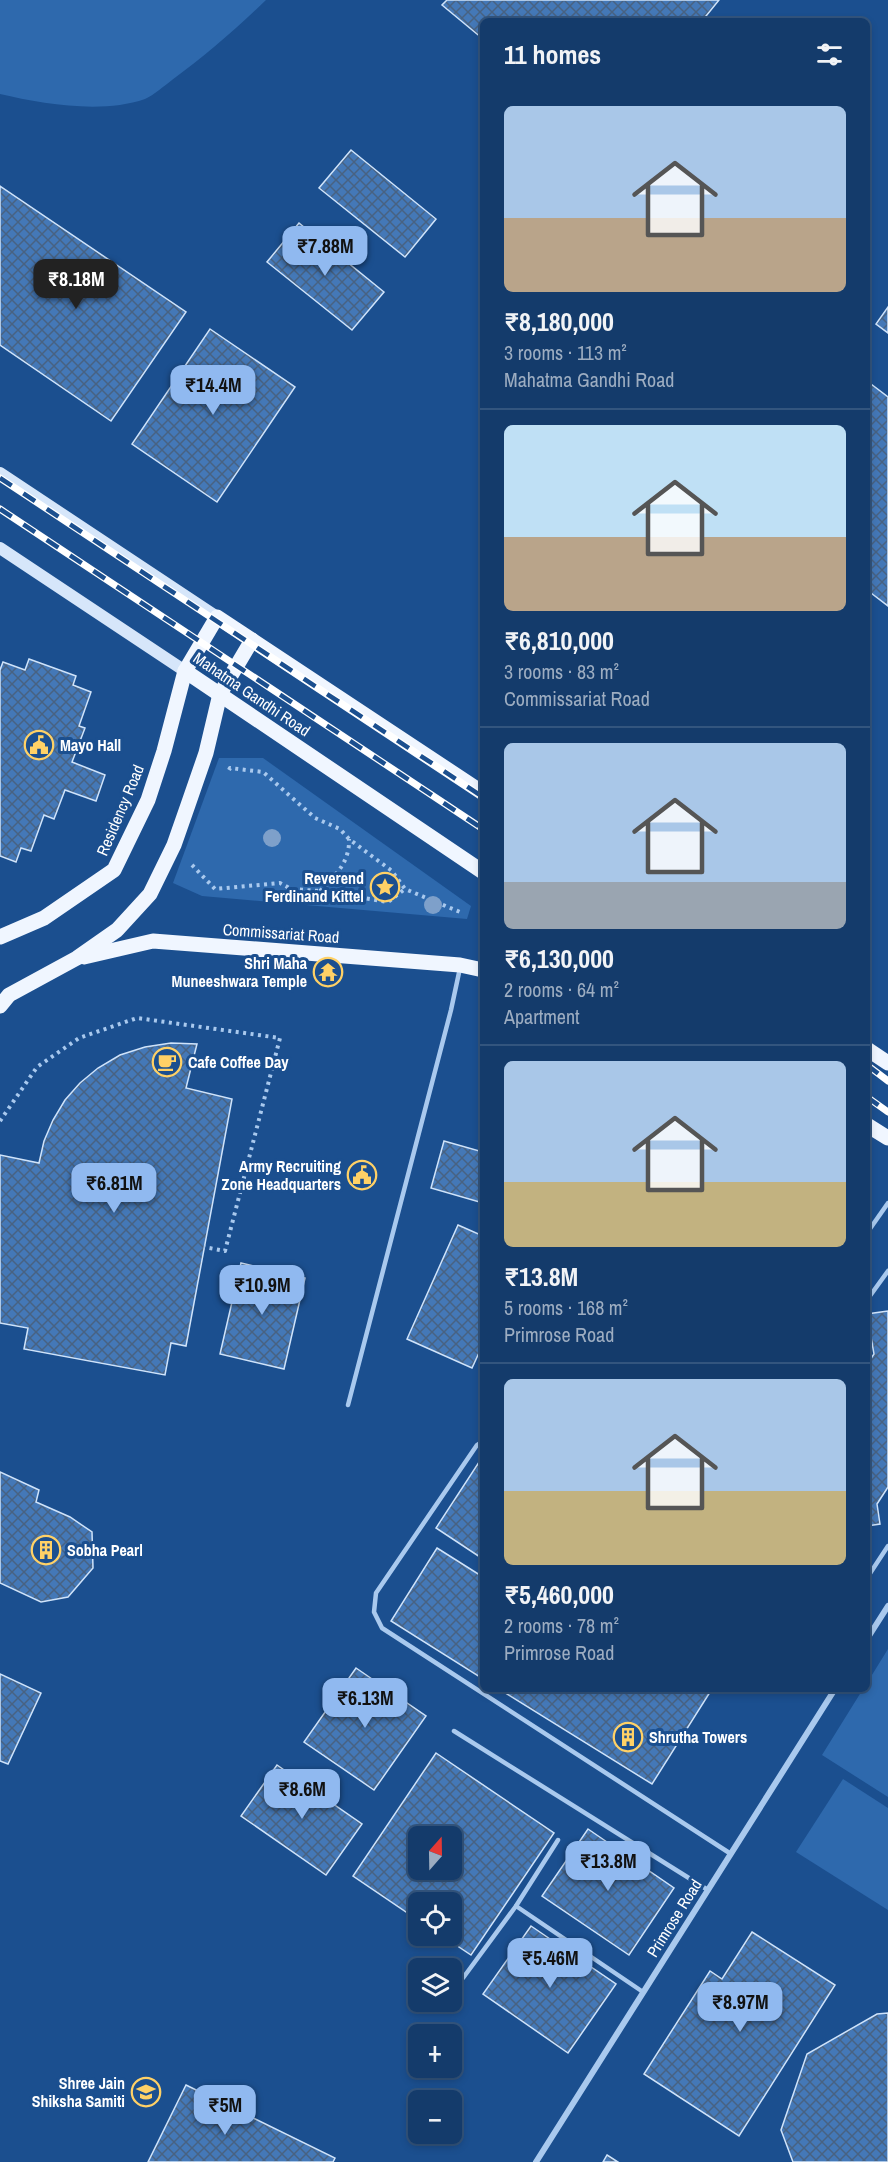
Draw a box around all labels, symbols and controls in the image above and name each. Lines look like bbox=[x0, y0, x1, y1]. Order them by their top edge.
text: 11 homes bbox=[504, 37, 601, 72]
icon: filters bbox=[813, 38, 846, 71]
icon: home bbox=[621, 145, 729, 253]
pin: ₹7.88M bbox=[276, 226, 374, 277]
text: ₹7.88M bbox=[296, 232, 354, 259]
pin: ₹8.18M bbox=[27, 259, 125, 310]
text: ₹8.18M bbox=[47, 265, 105, 292]
text: ₹8,180,000 bbox=[504, 304, 614, 339]
text: 3 rooms · 113 m² bbox=[504, 339, 627, 366]
pin: ₹14.4M bbox=[164, 365, 262, 416]
text: Mahatma Gandhi Road bbox=[504, 366, 674, 393]
text: ₹14.4M bbox=[184, 371, 242, 398]
icon: home bbox=[621, 464, 729, 572]
text: ₹6,810,000 bbox=[504, 623, 614, 658]
street label: Mahatma Gandhi Road bbox=[189, 647, 315, 741]
text: 3 rooms · 83 m² bbox=[504, 658, 619, 685]
text: Commissariat Road bbox=[504, 685, 650, 712]
public building icon: Mayo Hall bbox=[23, 729, 55, 761]
place label: Mayo Hall bbox=[60, 734, 121, 756]
street label: Residency Road bbox=[91, 761, 149, 859]
icon: home bbox=[621, 782, 729, 890]
place label: Reverend Ferdinand Kittel bbox=[265, 867, 364, 907]
place icon: Reverend Ferdinand Kittel bbox=[369, 871, 401, 903]
street label: Commissariat Road bbox=[222, 918, 340, 948]
text: ₹6,130,000 bbox=[504, 941, 614, 976]
place label: Shri Maha Muneeshwara Temple bbox=[172, 952, 308, 992]
temple icon: Shri Maha Muneeshwara Temple bbox=[312, 956, 344, 988]
text: 2 rooms · 64 m² bbox=[504, 976, 619, 1003]
text: Apartment bbox=[504, 1003, 580, 1030]
cafe icon: Cafe Coffee Day bbox=[151, 1046, 183, 1078]
place label: Cafe Coffee Day bbox=[188, 1051, 289, 1073]
icon: home bbox=[621, 1100, 729, 1208]
place label: Army Recruiting Zone Headquarters bbox=[221, 1155, 341, 1195]
public building icon: Army Recruiting Zone Headquarters bbox=[346, 1159, 378, 1191]
pin: ₹6.81M bbox=[65, 1163, 163, 1214]
text: ₹6.81M bbox=[85, 1169, 143, 1196]
text: ₹13.8M bbox=[504, 1259, 578, 1294]
pin: ₹10.9M bbox=[213, 1265, 311, 1316]
text: ₹10.9M bbox=[233, 1271, 291, 1298]
text: 5 rooms · 168 m² bbox=[504, 1294, 628, 1321]
text: Primrose Road bbox=[504, 1321, 614, 1348]
icon: home bbox=[621, 1418, 729, 1526]
building icon: Sobha Pearl bbox=[30, 1534, 62, 1566]
place label: Sobha Pearl bbox=[67, 1539, 143, 1561]
text: ₹5,460,000 bbox=[504, 1577, 614, 1612]
text: 2 rooms · 78 m² bbox=[504, 1612, 619, 1639]
text: Primrose Road bbox=[504, 1639, 614, 1666]
pin: ₹6.13M bbox=[316, 1678, 414, 1729]
text: ₹6.13M bbox=[336, 1684, 394, 1711]
building icon: Shrutha Towers bbox=[612, 1721, 644, 1753]
place label: Shrutha Towers bbox=[649, 1726, 747, 1748]
pin: ₹8.6M bbox=[260, 1769, 344, 1820]
text: ₹8.6M bbox=[278, 1775, 326, 1802]
north arrow bbox=[408, 1826, 462, 1880]
map controls bbox=[408, 1826, 462, 2144]
pin: ₹13.8M bbox=[559, 1841, 657, 1892]
text: ₹13.8M bbox=[579, 1847, 637, 1874]
street label: Primrose Road bbox=[641, 1875, 707, 1961]
button: locate bbox=[408, 1892, 462, 1946]
pin: ₹5.46M bbox=[501, 1938, 599, 1989]
text: ₹5.46M bbox=[521, 1944, 579, 1971]
button: layers bbox=[408, 1958, 462, 2012]
pin: ₹8.97M bbox=[691, 1982, 789, 2033]
text: ₹8.97M bbox=[711, 1988, 769, 2015]
button: + bbox=[408, 2024, 462, 2078]
place label: Shree Jain Shiksha Samiti bbox=[32, 2072, 125, 2112]
school or university icon: Shree Jain Shiksha Samiti bbox=[130, 2076, 162, 2108]
pin: ₹5M bbox=[196, 2085, 254, 2136]
button: − bbox=[408, 2090, 462, 2144]
text: ₹5M bbox=[208, 2091, 242, 2118]

